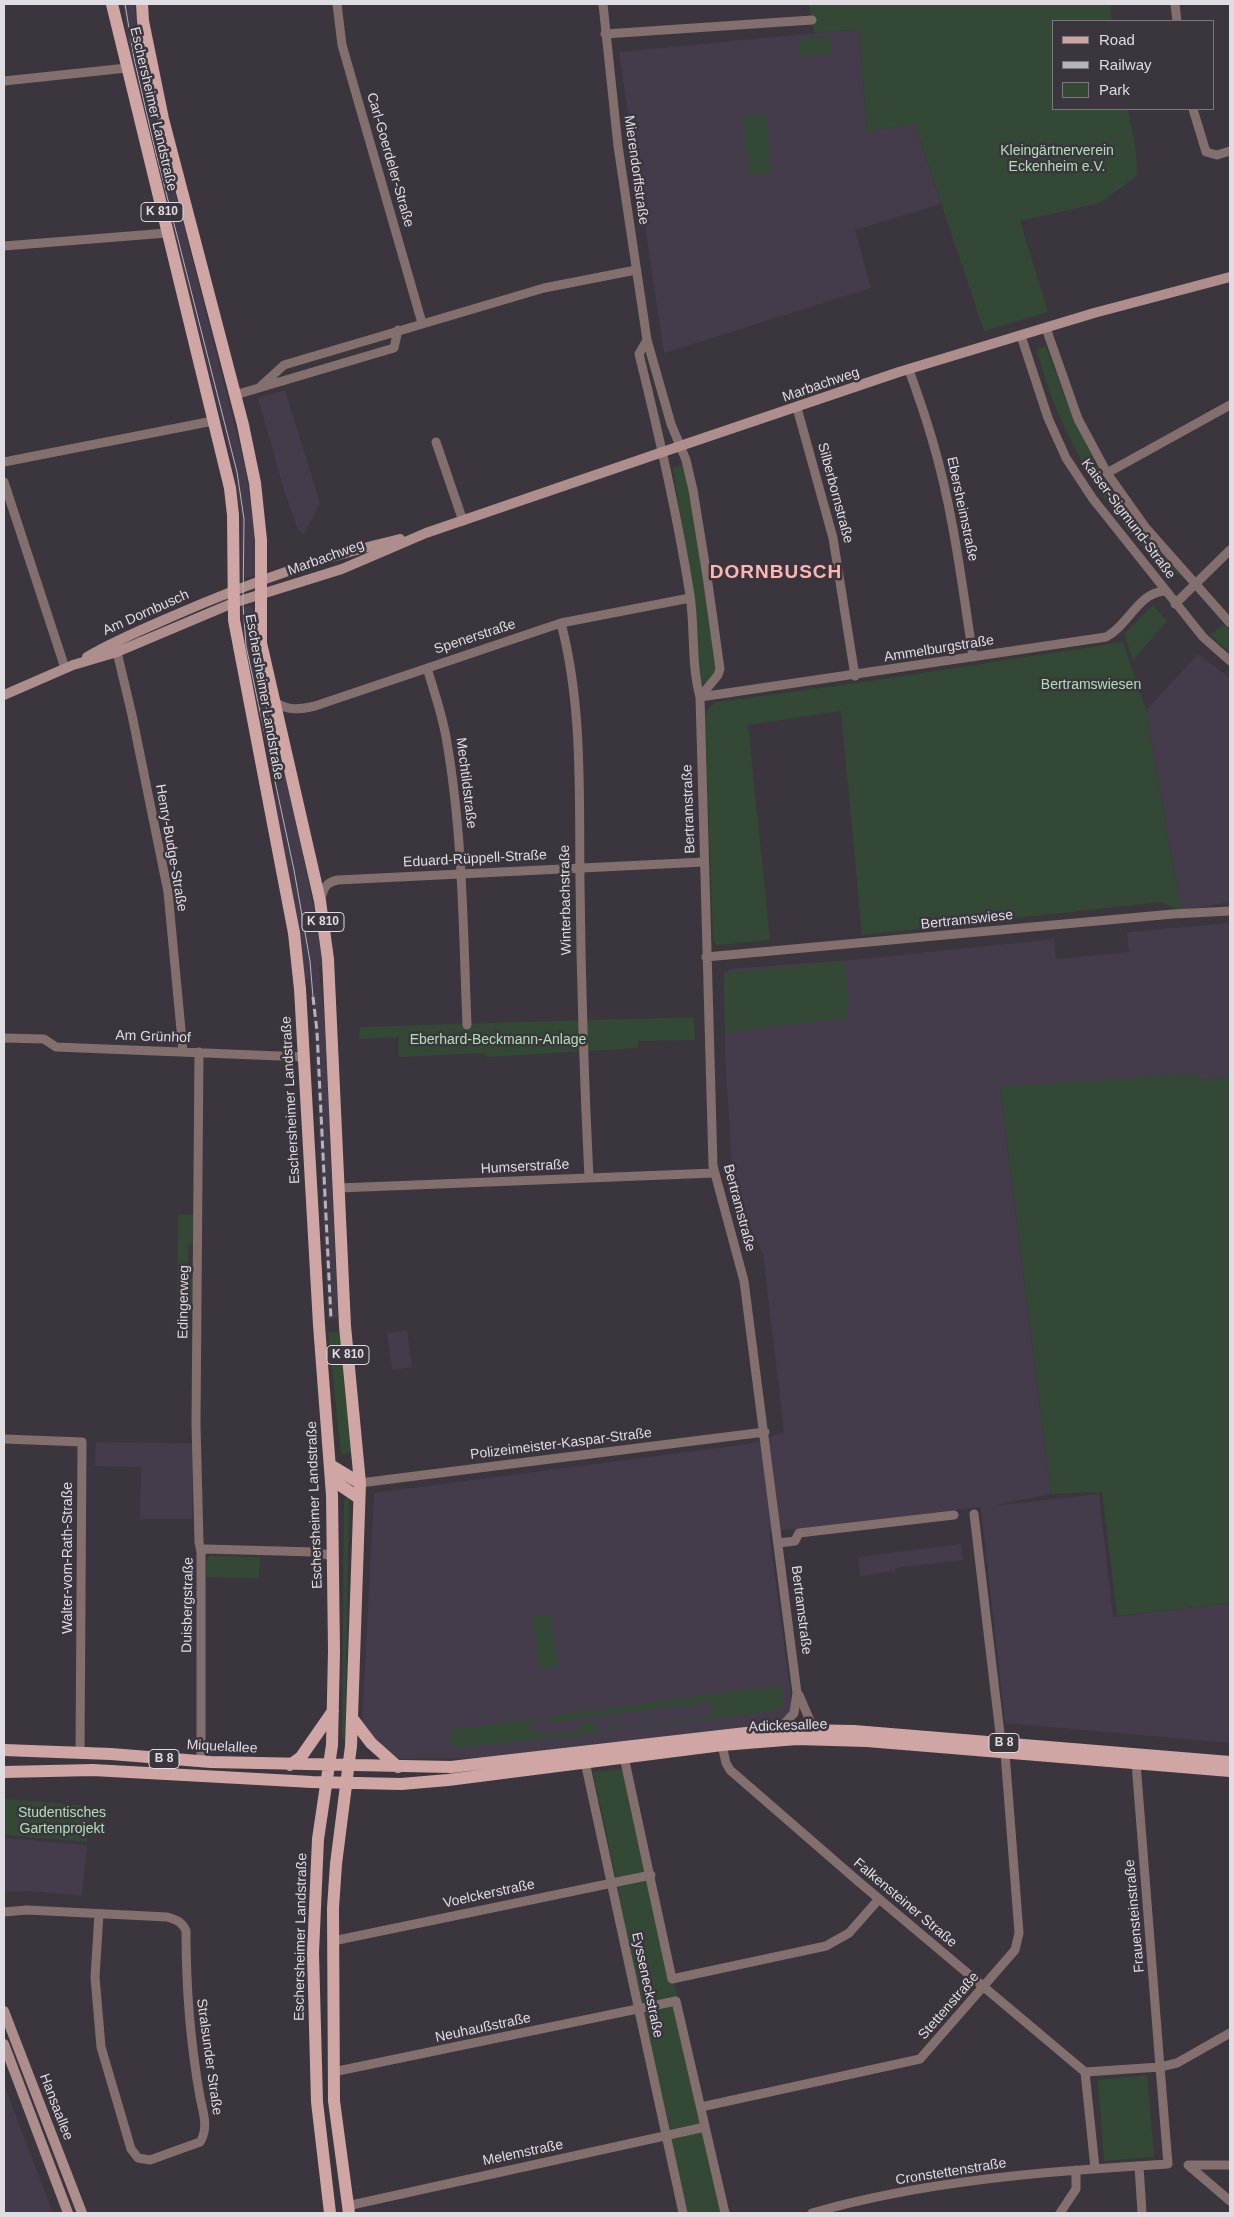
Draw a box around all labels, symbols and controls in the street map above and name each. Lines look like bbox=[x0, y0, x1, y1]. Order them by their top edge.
legend bbox=[1052, 20, 1214, 110]
street label: Eschersheimer Landstraße bbox=[126, 25, 180, 193]
text: Road bbox=[1099, 31, 1135, 48]
text: Railway bbox=[1099, 56, 1152, 73]
text: Park bbox=[1099, 81, 1130, 98]
street label: Carl-Goerdeler-Straße bbox=[363, 91, 417, 229]
street label: Mierendorffstraße bbox=[620, 114, 652, 226]
park label: Kleingärtnerverein Eckenheim e.V. bbox=[1000, 143, 1114, 176]
road number: K 810 bbox=[141, 202, 183, 222]
street label: Marbachweg bbox=[780, 364, 862, 406]
street label: Silberbornstraße bbox=[813, 441, 857, 545]
street label: Ebersheimstraße bbox=[943, 455, 981, 563]
street label: Kaiser-Sigmund-Straße bbox=[1077, 456, 1179, 582]
street label: Marbachweg bbox=[285, 536, 367, 580]
district label: DORNBUSCH bbox=[709, 562, 843, 584]
street label: Am Dornbusch bbox=[100, 586, 192, 640]
street label: Eschersheimer Landstraße bbox=[241, 613, 287, 781]
street label: Spenerstraße bbox=[432, 616, 518, 658]
street label: Ammelburgstraße bbox=[883, 632, 995, 666]
park label: Bertramswiesen bbox=[1041, 677, 1141, 693]
street label: Mechtildstraße bbox=[452, 736, 480, 830]
street label: Bertramstraße bbox=[679, 764, 699, 854]
street label: Henry-Budge-Straße bbox=[152, 783, 190, 913]
street label: Winterbachstraße bbox=[557, 845, 575, 955]
street label: Eduard-Rüppell-Straße bbox=[403, 847, 547, 871]
street label: Bertramswiese bbox=[920, 907, 1014, 933]
road number: K 810 bbox=[302, 912, 344, 932]
street label: Eschersheimer Landstraße bbox=[278, 1016, 304, 1184]
street label: Am Grünhof bbox=[115, 1027, 191, 1047]
park label: Eberhard-Beckmann-Anlage bbox=[410, 1032, 586, 1048]
street label: Humserstraße bbox=[480, 1156, 570, 1178]
street label: Bertramstraße bbox=[719, 1163, 759, 1253]
street label: Edingerweg bbox=[175, 1265, 193, 1339]
road number: K 810 bbox=[327, 1346, 369, 1364]
street label: Eschersheimer Landstraße bbox=[304, 1421, 326, 1589]
street label: Polizeimeister-Kaspar-Straße bbox=[469, 1425, 653, 1463]
street label: Walter-vom-Rath-Straße bbox=[60, 1482, 76, 1634]
street label: Duisbergstraße bbox=[179, 1557, 197, 1653]
street label: Bertramstraße bbox=[787, 1565, 815, 1655]
street label: Adickesallee bbox=[748, 1716, 828, 1736]
road number: B 8 bbox=[989, 1734, 1019, 1752]
street label: Miquelallee bbox=[186, 1737, 258, 1757]
road number: B 8 bbox=[149, 1750, 179, 1768]
park label: Studentisches Gartenprojekt bbox=[18, 1805, 106, 1838]
street label: Eschersheimer Landstraße bbox=[291, 1853, 311, 2021]
street label: Falkensteiner Straße bbox=[850, 1855, 960, 1951]
street label: Frauensteinstraße bbox=[1122, 1859, 1148, 1973]
street label: Voelckerstraße bbox=[442, 1876, 536, 1912]
street label: Eysseneckstraße bbox=[628, 1931, 666, 2039]
street label: Stettenstraße bbox=[915, 1969, 983, 2043]
street label: Stralsunder Straße bbox=[193, 1998, 225, 2116]
street label: Neuhaußstraße bbox=[434, 2010, 532, 2046]
street label: Hansaallee bbox=[36, 2071, 76, 2143]
street label: Melemstraße bbox=[481, 2136, 565, 2170]
street label: Cronstettenstraße bbox=[894, 2155, 1008, 2189]

